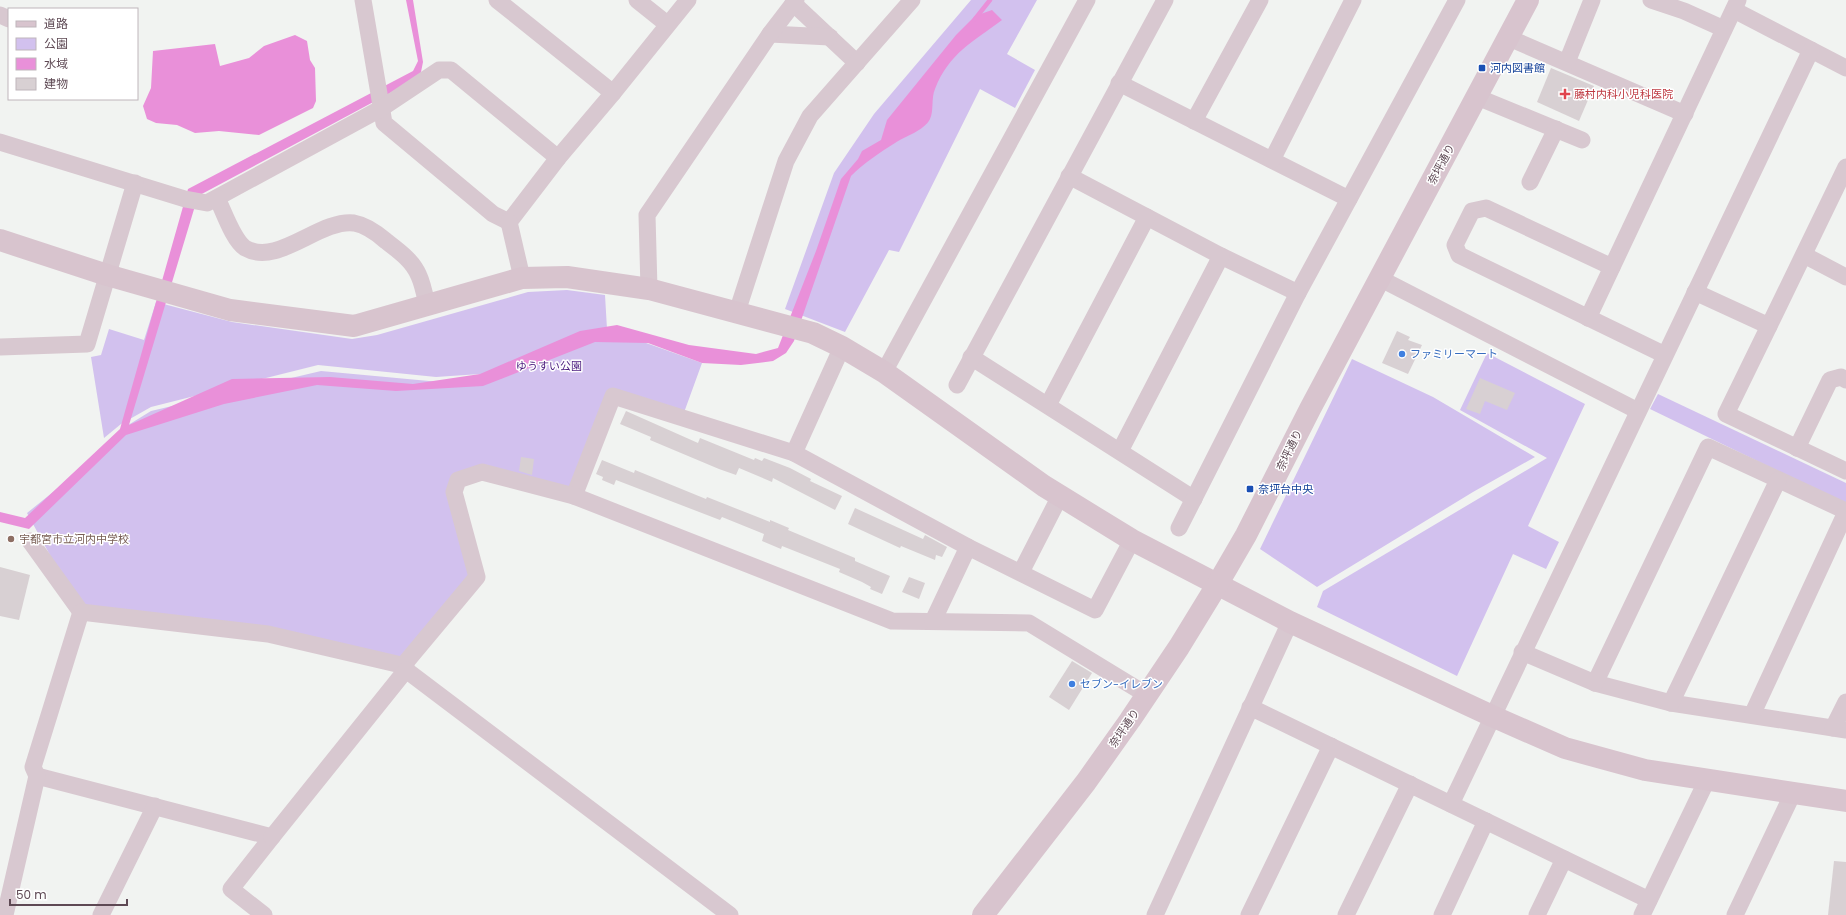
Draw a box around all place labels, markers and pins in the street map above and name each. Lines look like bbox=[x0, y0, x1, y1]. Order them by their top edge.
place label: 河内図書館 bbox=[1490, 60, 1545, 76]
marker: 河内図書館 bbox=[1477, 63, 1487, 73]
place label: 藤村内科小児科医院 bbox=[1574, 86, 1673, 102]
marker: 藤村内科小児科医院 bbox=[1559, 88, 1571, 100]
place label: ファミリーマート bbox=[1410, 346, 1498, 362]
marker: ファミリーマート bbox=[1397, 349, 1407, 359]
place label: 奈坪台中央 bbox=[1258, 481, 1314, 497]
marker: 奈坪台中央 bbox=[1245, 484, 1255, 494]
place label: 宇都宮市立河内中学校 bbox=[19, 531, 129, 547]
marker: 宇都宮市立河内中学校 bbox=[6, 534, 16, 544]
place label: セブン-イレブン bbox=[1080, 676, 1163, 692]
marker: セブン-イレブン bbox=[1067, 679, 1077, 689]

